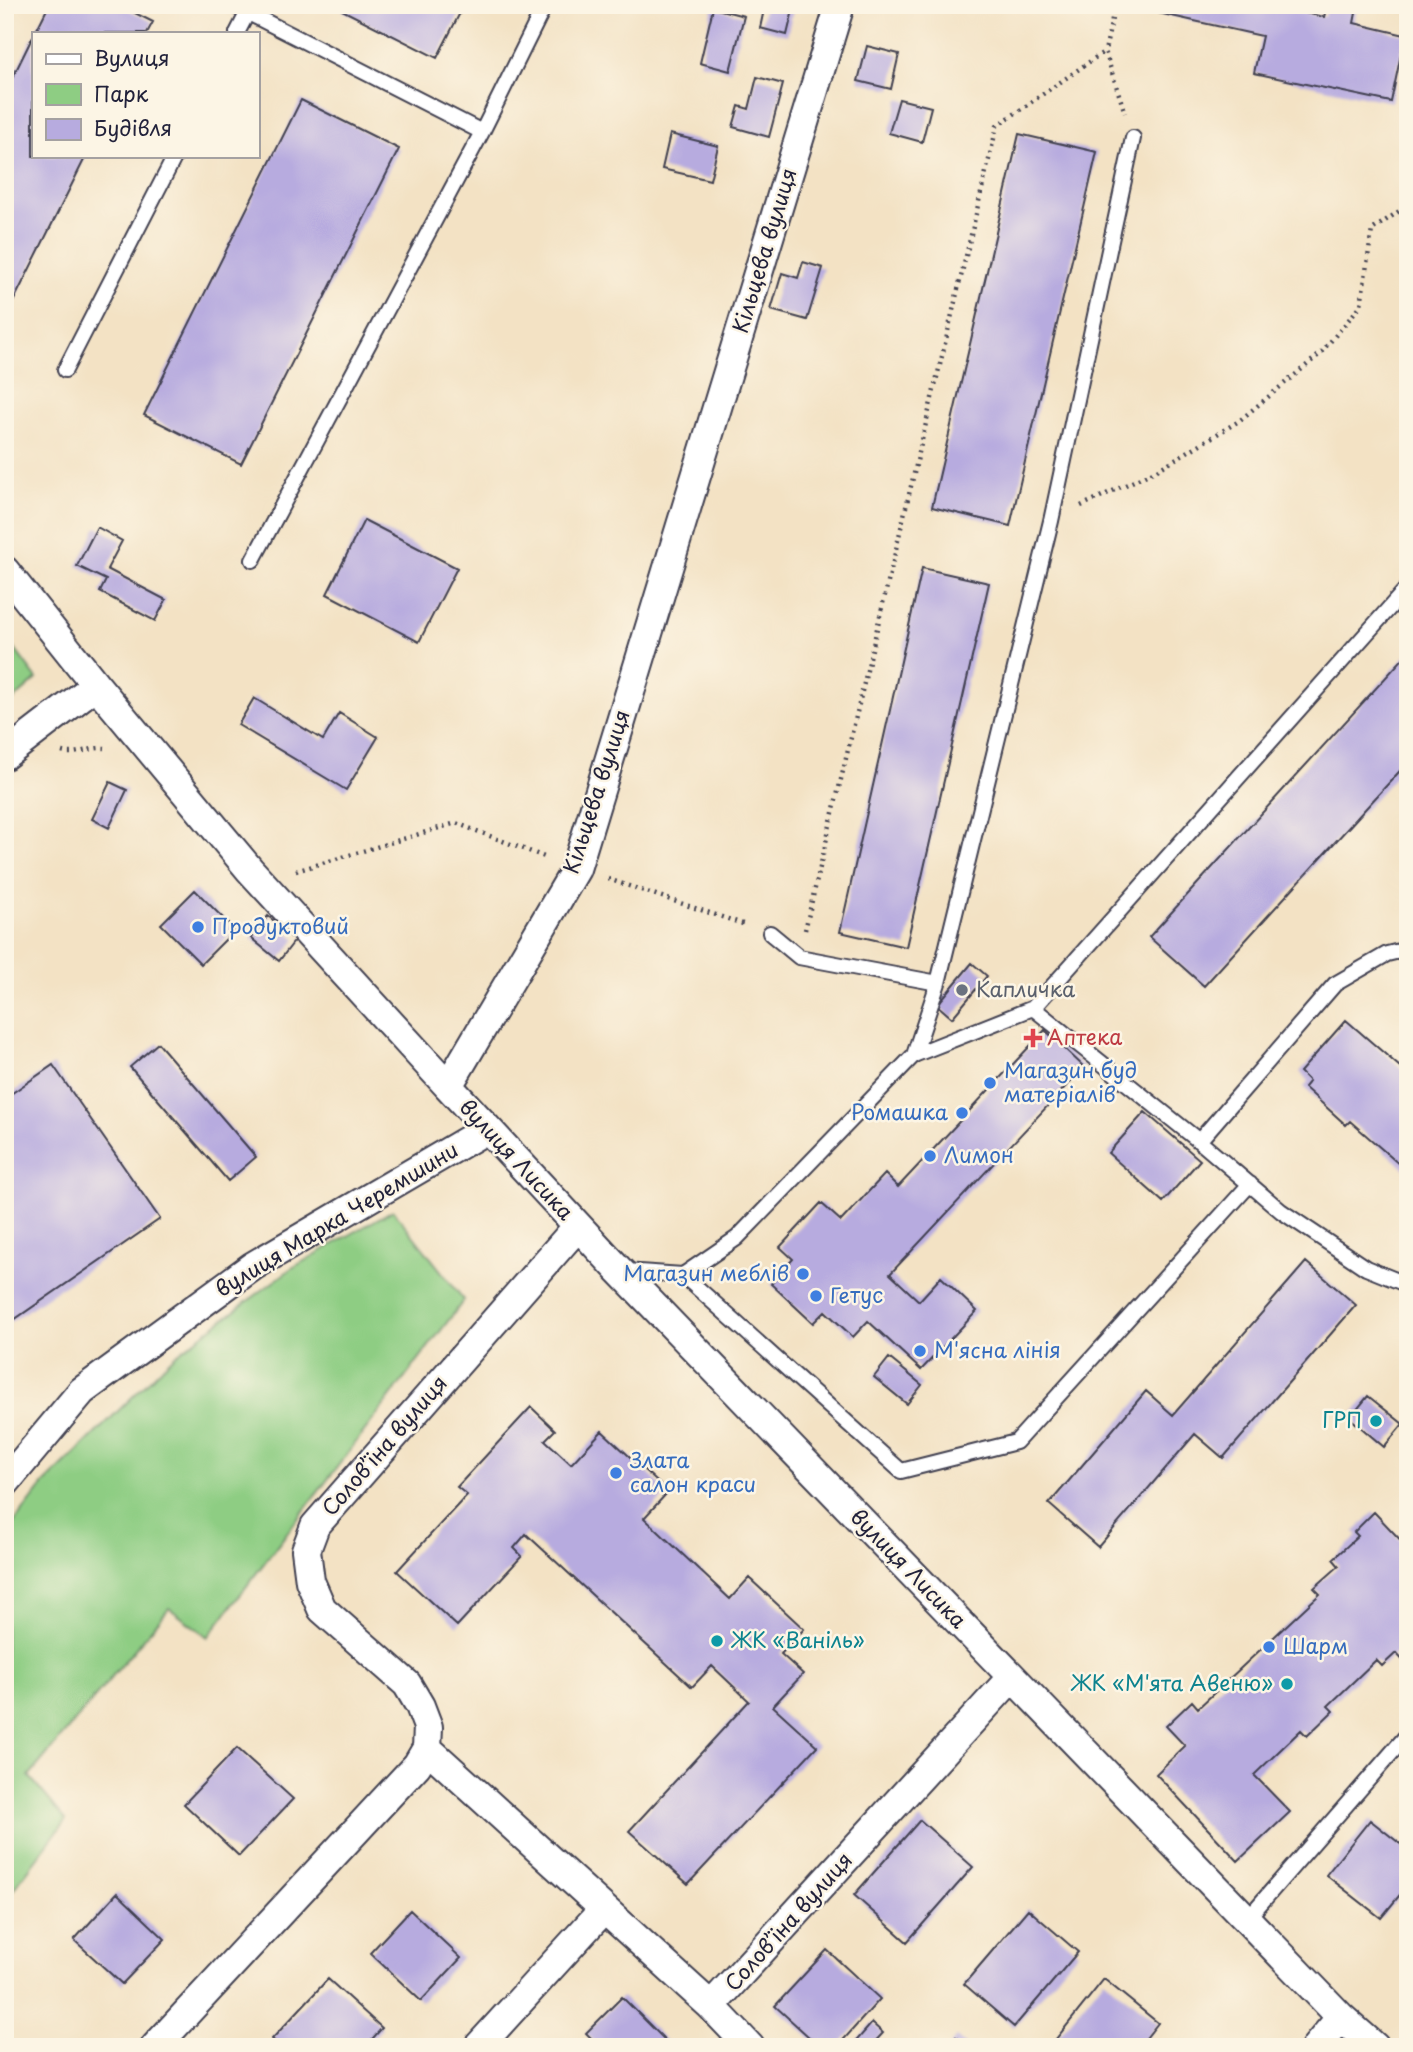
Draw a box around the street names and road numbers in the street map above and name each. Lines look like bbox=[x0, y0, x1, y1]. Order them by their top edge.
street label: Кільцева вулиця bbox=[723, 164, 803, 337]
street label: Кільцева вулиця bbox=[553, 705, 637, 878]
street label: вулиця Лисика bbox=[453, 1091, 583, 1227]
street label: вулиця Марка Черемшини bbox=[208, 1133, 464, 1304]
street label: Соловʼїна вулиця bbox=[313, 1367, 454, 1522]
street label: вулиця Лисика bbox=[844, 1501, 975, 1635]
street label: Соловʼїна вулиця bbox=[716, 1844, 859, 1997]

